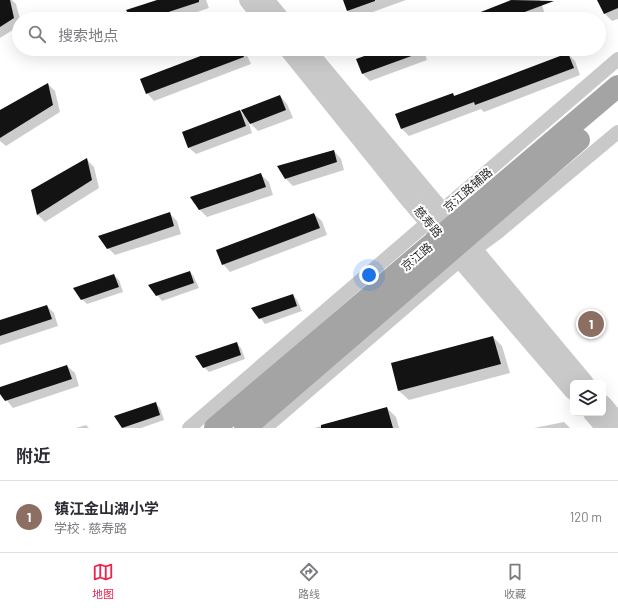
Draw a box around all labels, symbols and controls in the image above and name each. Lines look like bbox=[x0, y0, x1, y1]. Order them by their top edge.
search box bbox=[12, 12, 606, 56]
icon: search bbox=[26, 23, 48, 45]
text: 搜索地点 bbox=[58, 26, 118, 44]
street label: 京江路辅路 bbox=[440, 164, 495, 214]
street label: 慈寿路 bbox=[412, 203, 446, 240]
street label: 京江路 bbox=[398, 239, 435, 273]
your location bbox=[359, 265, 379, 285]
pin: 1 bbox=[578, 309, 604, 339]
map controls bbox=[570, 380, 606, 416]
button: layers bbox=[570, 380, 606, 416]
text: 附近 bbox=[16, 445, 50, 465]
text: 镇江金山湖小学 bbox=[54, 499, 159, 517]
text: 1 bbox=[27, 509, 31, 525]
text: 120 m bbox=[570, 509, 602, 525]
text: 学校 · 慈寿路 bbox=[54, 520, 127, 536]
tab: 地图 bbox=[92, 561, 114, 601]
tab: 路线 bbox=[298, 561, 320, 601]
tab: 收藏 bbox=[504, 561, 526, 601]

